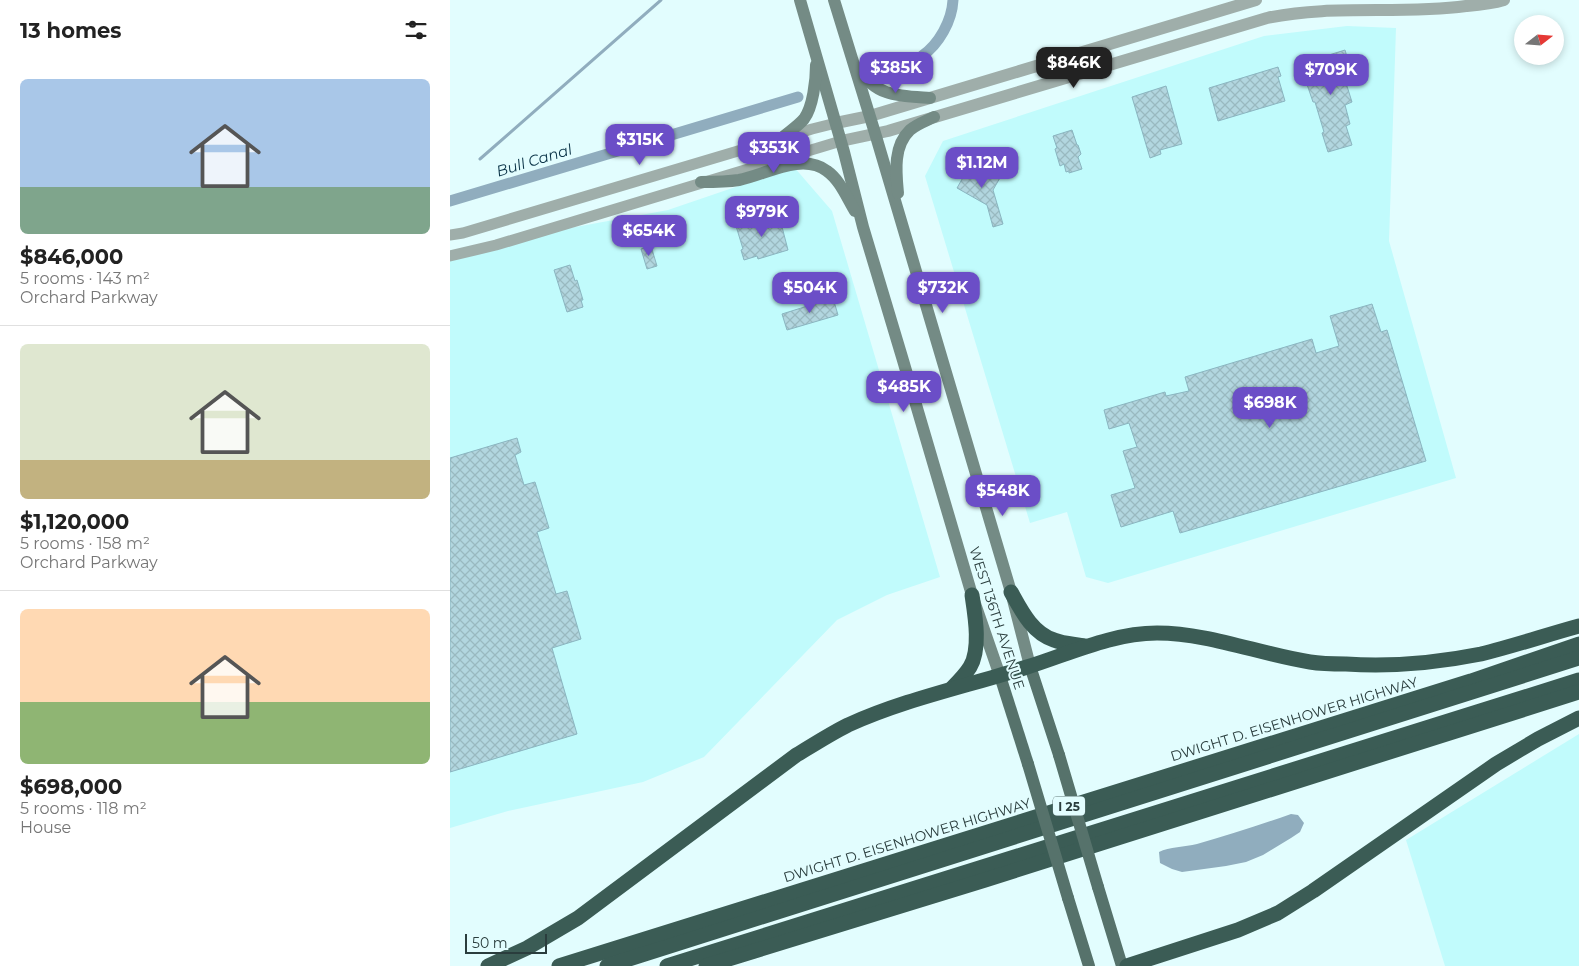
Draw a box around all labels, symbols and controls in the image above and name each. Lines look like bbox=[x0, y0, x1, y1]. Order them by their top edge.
north arrow bbox=[1514, 15, 1564, 65]
map controls bbox=[1514, 15, 1564, 65]
icon: filters bbox=[402, 16, 430, 44]
text: 13 homes bbox=[20, 18, 121, 43]
pin: $846K bbox=[1039, 46, 1109, 89]
pin: $385K bbox=[861, 52, 931, 94]
text: $846K bbox=[1047, 53, 1101, 72]
pin: $709K bbox=[1296, 54, 1366, 96]
text: $385K bbox=[870, 58, 922, 77]
text: $709K bbox=[1305, 60, 1357, 79]
icon: home bbox=[180, 111, 270, 201]
pin: $315K bbox=[605, 124, 675, 166]
text: $315K bbox=[616, 130, 664, 149]
pin: $353K bbox=[739, 132, 809, 174]
text: $353K bbox=[749, 138, 799, 157]
water label: Bull Canal bbox=[494, 139, 574, 181]
pin: $1.12M bbox=[941, 146, 1023, 189]
text: $1.12M bbox=[956, 153, 1008, 172]
pin: $979K bbox=[727, 196, 797, 238]
text: $979K bbox=[736, 202, 788, 221]
pin: $654K bbox=[614, 214, 684, 257]
text: $654K bbox=[623, 221, 675, 240]
text: $846,000 bbox=[20, 244, 123, 269]
text: 5 rooms · 143 m² bbox=[20, 269, 150, 288]
pin: $504K bbox=[775, 272, 845, 314]
pin: $732K bbox=[908, 272, 978, 314]
text: $504K bbox=[783, 278, 837, 297]
text: $732K bbox=[918, 278, 968, 297]
text: Orchard Parkway bbox=[20, 288, 158, 307]
pin: $485K bbox=[869, 370, 939, 413]
icon: home bbox=[180, 377, 270, 467]
text: $485K bbox=[877, 377, 931, 396]
pin: $698K bbox=[1235, 386, 1305, 429]
text: $698K bbox=[1244, 393, 1297, 412]
pin: $548K bbox=[968, 474, 1038, 517]
text: $548K bbox=[976, 481, 1030, 500]
text: $1,120,000 bbox=[20, 509, 129, 534]
text: 5 rooms · 158 m² bbox=[20, 534, 150, 553]
street label: WEST 136TH AVENUE bbox=[965, 544, 1029, 692]
text: Orchard Parkway bbox=[20, 553, 158, 572]
icon: home bbox=[180, 642, 270, 732]
street label: DWIGHT D. EISENHOWER HIGHWAY bbox=[1168, 673, 1420, 765]
text: $698,000 bbox=[20, 774, 122, 799]
street label: DWIGHT D. EISENHOWER HIGHWAY bbox=[781, 794, 1033, 886]
road number: I 25 bbox=[1053, 796, 1085, 816]
text: 5 rooms · 118 m² bbox=[20, 799, 147, 818]
text: House bbox=[20, 818, 71, 837]
scale bar bbox=[465, 931, 548, 954]
text: 50 m bbox=[472, 934, 508, 952]

